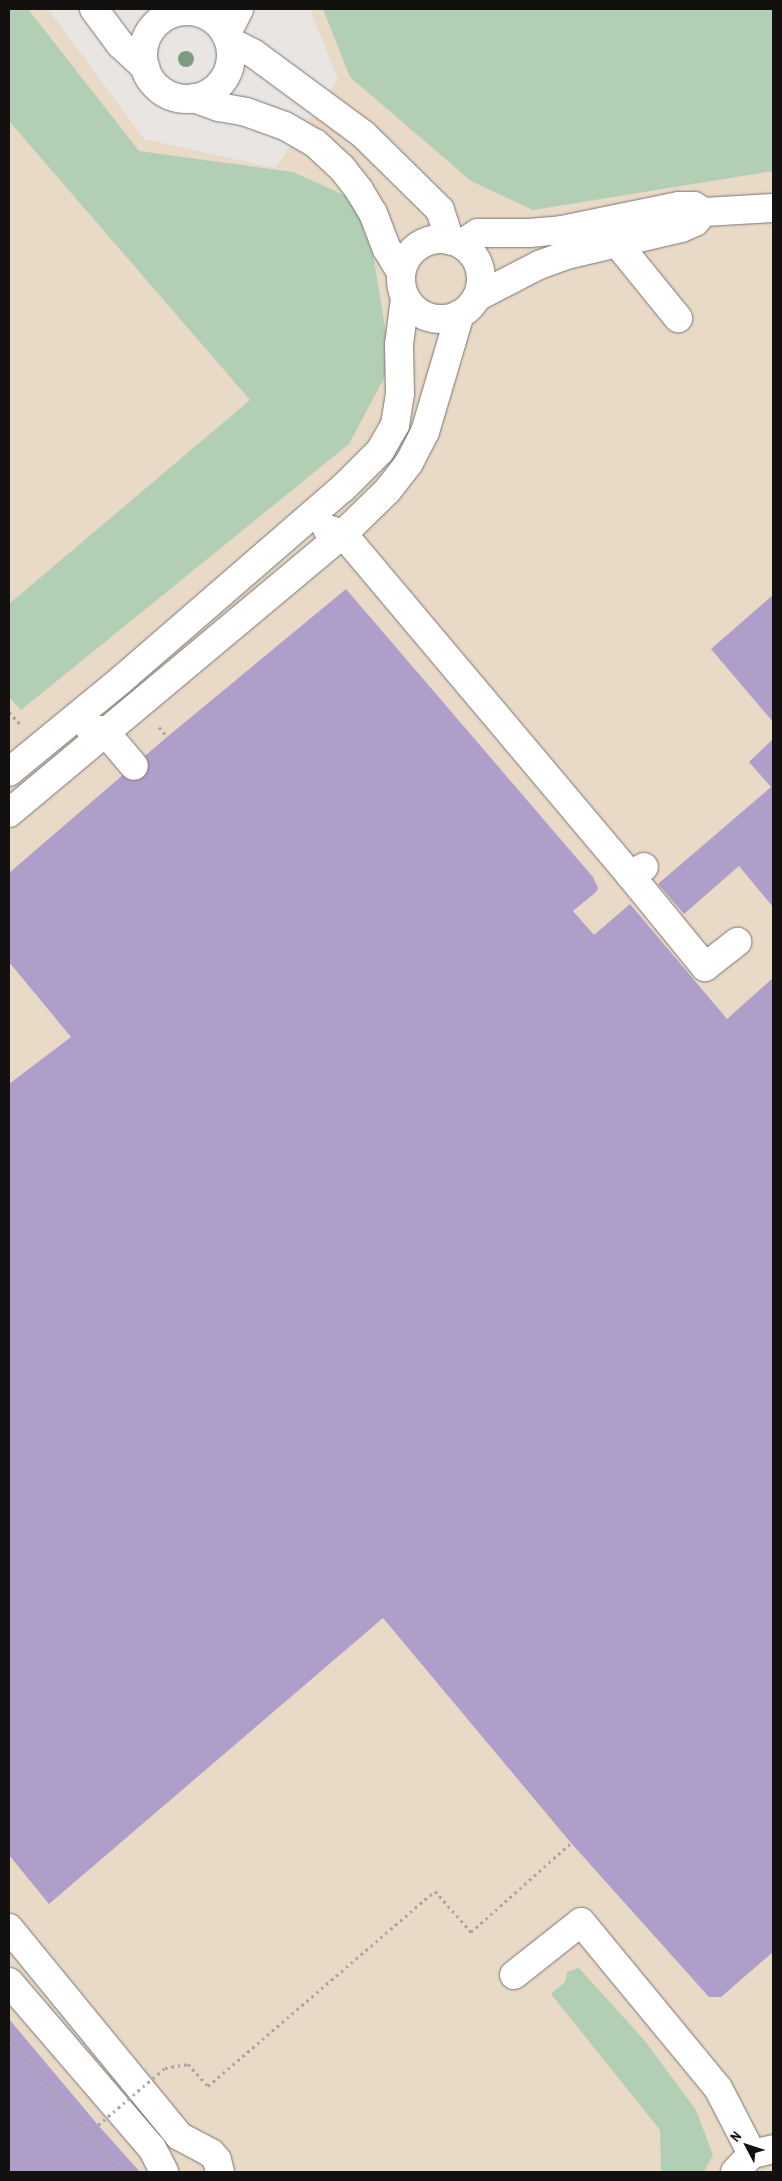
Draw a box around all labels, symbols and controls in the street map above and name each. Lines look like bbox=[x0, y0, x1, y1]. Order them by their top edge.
north arrow bbox=[722, 2121, 772, 2171]
text: N bbox=[726, 2127, 745, 2145]

